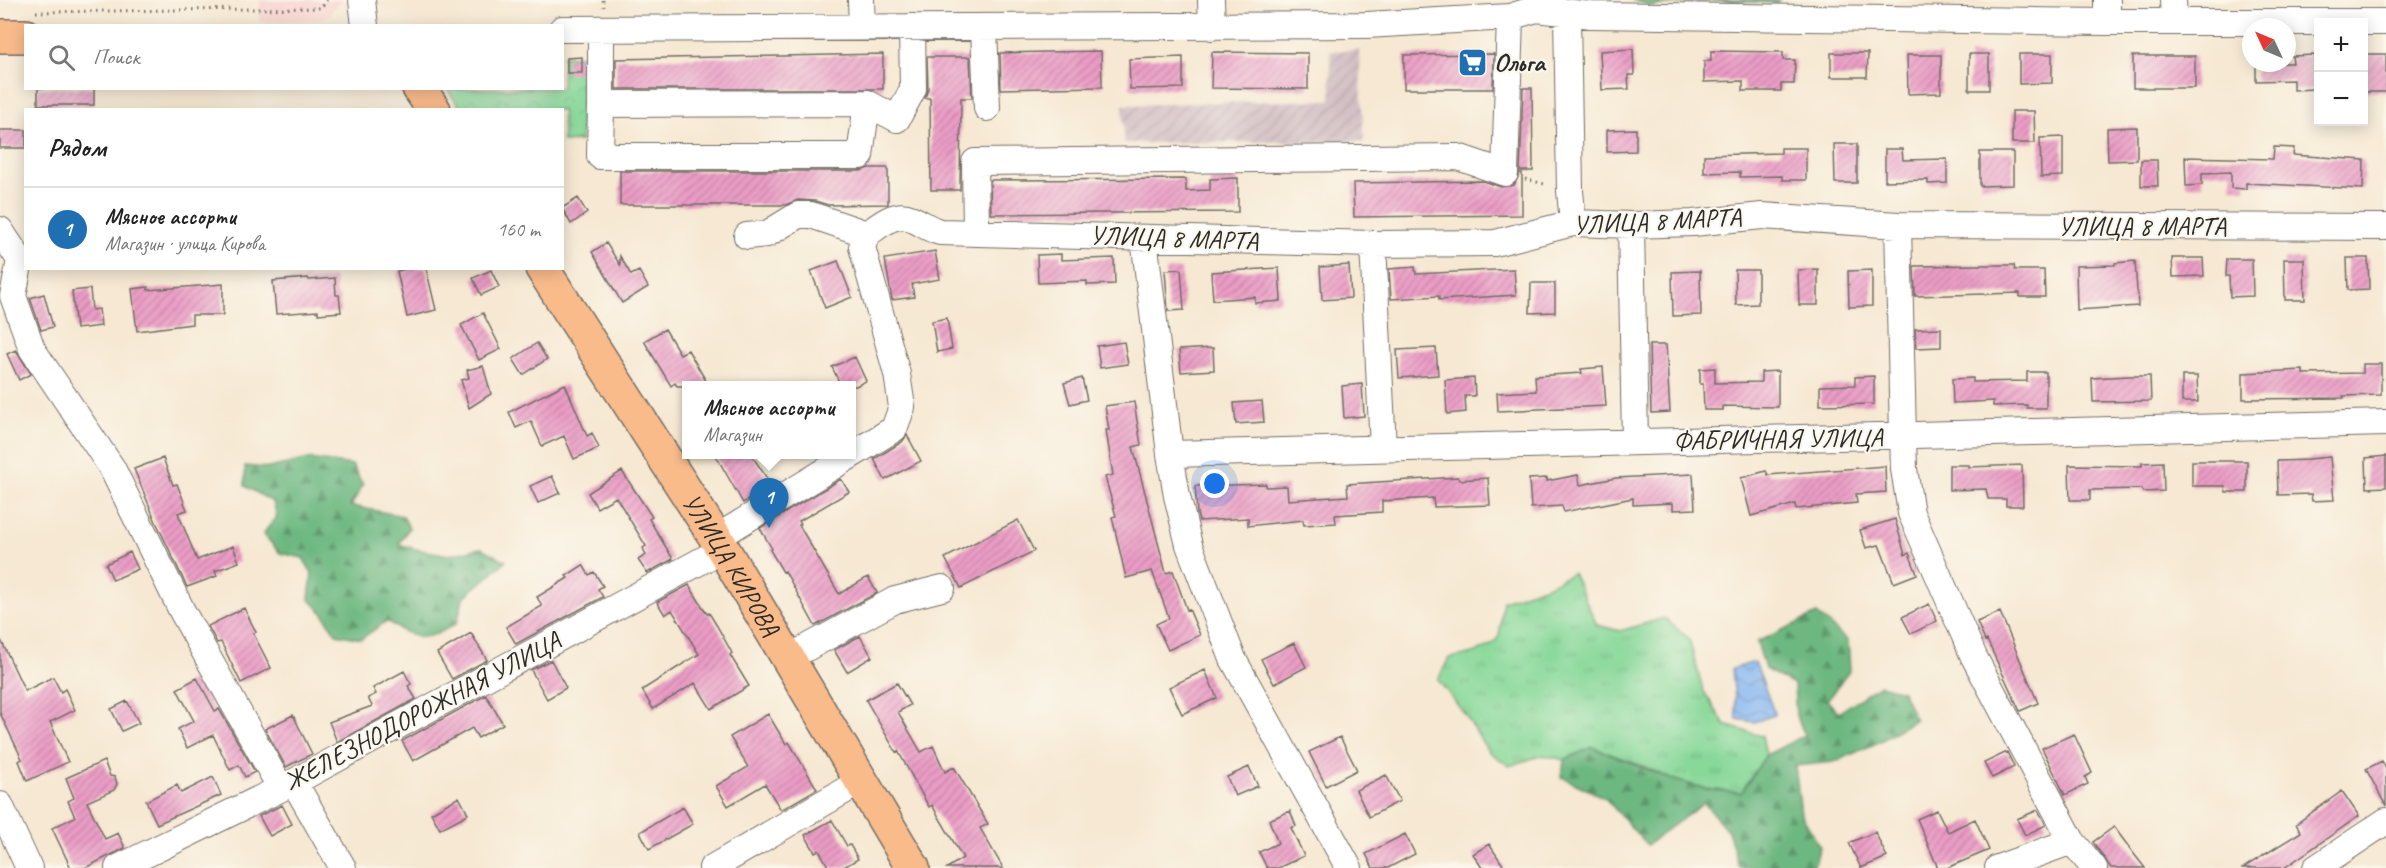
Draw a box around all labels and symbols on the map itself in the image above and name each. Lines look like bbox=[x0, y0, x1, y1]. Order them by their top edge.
north arrow bbox=[2242, 18, 2296, 72]
supermarket icon: Ольга bbox=[1457, 46, 1489, 78]
place label: Ольга bbox=[1494, 46, 1547, 79]
street label: УЛИЦА 8 МАРТА bbox=[1572, 200, 1743, 242]
street label: УЛИЦА 8 МАРТА bbox=[2058, 210, 2227, 243]
street label: УЛИЦА 8 МАРТА bbox=[1089, 219, 1260, 257]
street label: ФАБРИЧНАЯ УЛИЦА bbox=[1673, 421, 1885, 457]
your location bbox=[1200, 469, 1229, 498]
pin: 1 bbox=[750, 478, 788, 528]
street label: УЛИЦА КИРОВА bbox=[675, 487, 788, 643]
street label: ЖЕЛЕЗНОДОРОЖНАЯ УЛИЦА bbox=[278, 623, 568, 798]

